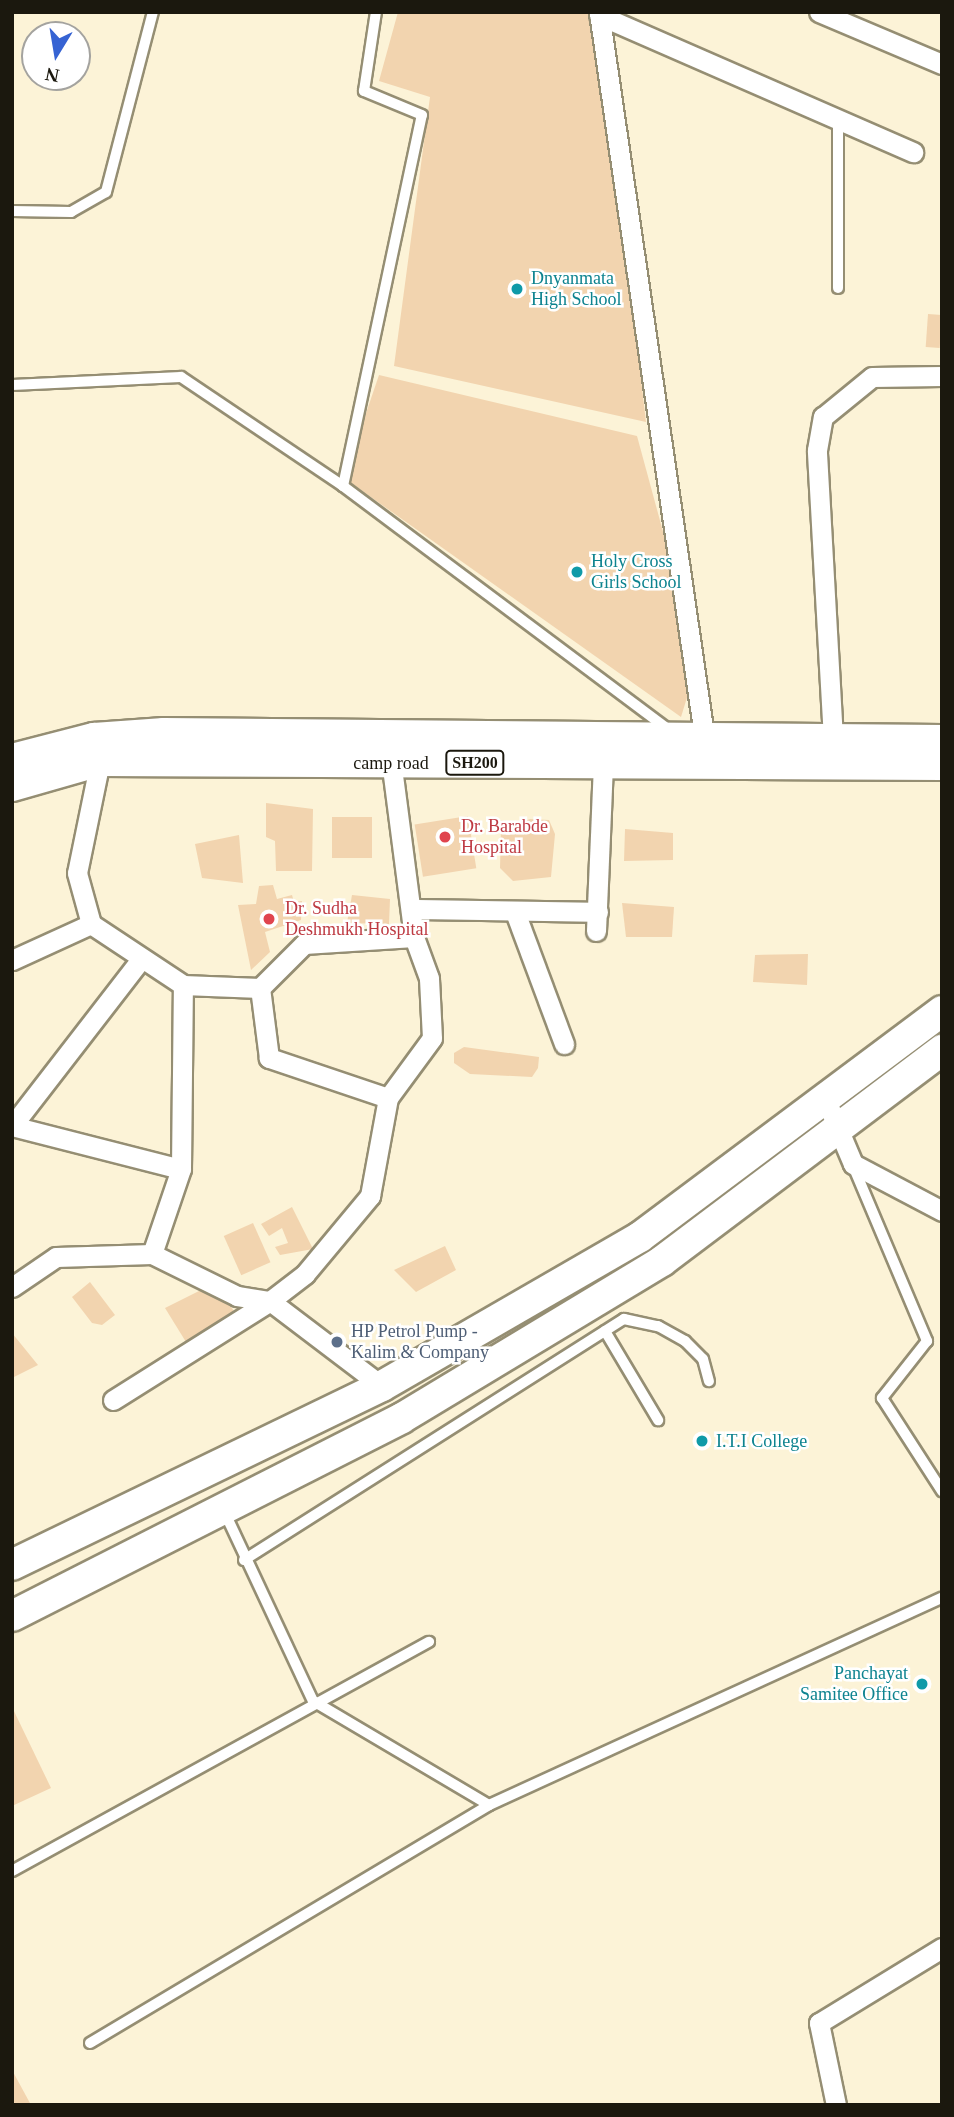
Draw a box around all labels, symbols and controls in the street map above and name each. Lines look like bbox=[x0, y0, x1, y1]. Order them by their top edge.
north arrow bbox=[21, 21, 91, 91]
text: N bbox=[44, 64, 61, 87]
place label: Dnyanmata High School bbox=[531, 268, 622, 310]
marker: Dnyanmata High School bbox=[509, 281, 525, 297]
place label: Holy Cross Girls School bbox=[591, 551, 682, 594]
marker: Holy Cross Girls School bbox=[569, 564, 585, 580]
road number: SH200 bbox=[445, 750, 505, 776]
street label: camp road bbox=[353, 752, 429, 774]
place label: Dr. Barabde Hospital bbox=[461, 816, 548, 858]
marker: Dr. Barabde Hospital bbox=[435, 827, 455, 847]
place label: Dr. Sudha Deshmukh Hospital bbox=[285, 898, 428, 940]
marker: Dr. Sudha Deshmukh Hospital bbox=[259, 909, 279, 929]
place label: HP Petrol Pump - Kalim & Company bbox=[351, 1321, 489, 1364]
marker: HP Petrol Pump - Kalim & Company bbox=[329, 1334, 345, 1350]
place label: I.T.I College bbox=[716, 1430, 807, 1452]
marker: I.T.I College bbox=[694, 1433, 710, 1449]
place label: Panchayat Samitee Office bbox=[800, 1663, 908, 1706]
marker: Panchayat Samitee Office bbox=[914, 1676, 930, 1692]

